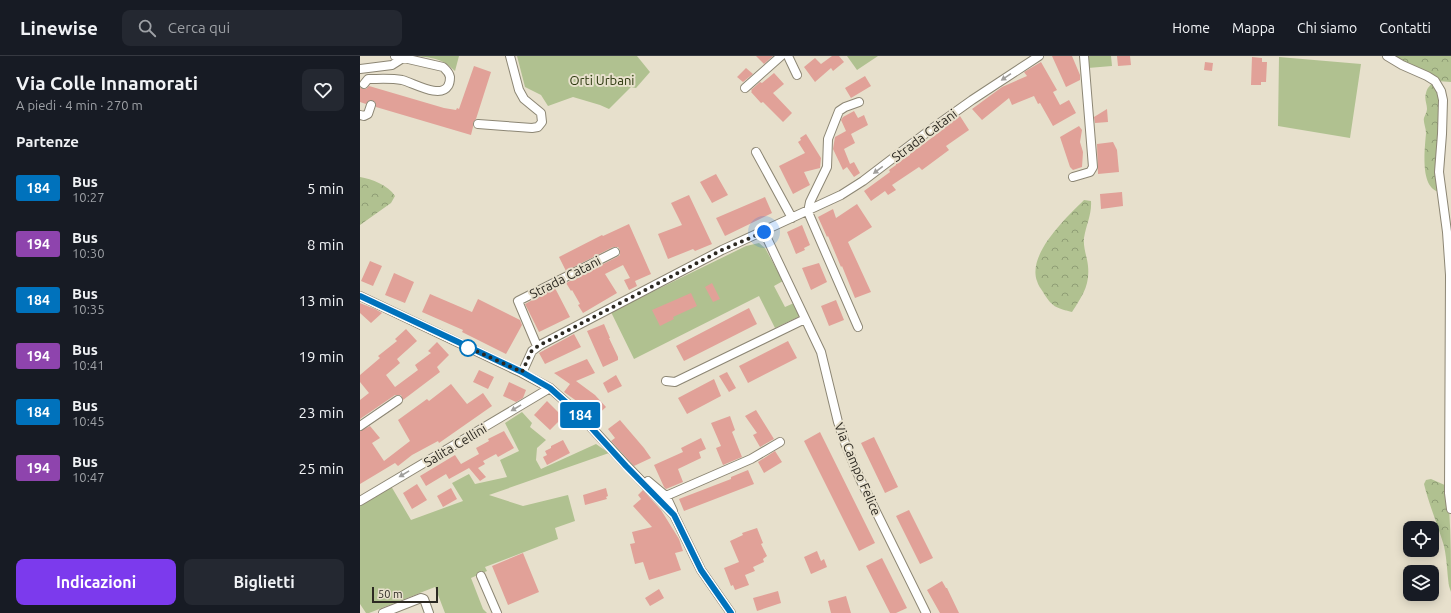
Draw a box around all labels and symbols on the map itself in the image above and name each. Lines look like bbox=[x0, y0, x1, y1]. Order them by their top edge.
park label: Orti Urbani bbox=[570, 73, 634, 87]
one-way arrow bbox=[1001, 73, 1011, 81]
street label: Strada Catani bbox=[889, 106, 959, 164]
one-way arrow bbox=[873, 165, 883, 173]
your location bbox=[754, 222, 774, 242]
street label: Strada Catani bbox=[527, 253, 603, 301]
unlabelled marker bbox=[459, 339, 477, 357]
line badge: 184 bbox=[557, 402, 603, 428]
one-way arrow bbox=[510, 405, 522, 412]
street label: Salita Cellini bbox=[421, 421, 489, 469]
street label: Via Campo Felice bbox=[832, 421, 884, 517]
one-way arrow bbox=[398, 471, 410, 478]
scale bar bbox=[372, 585, 438, 604]

